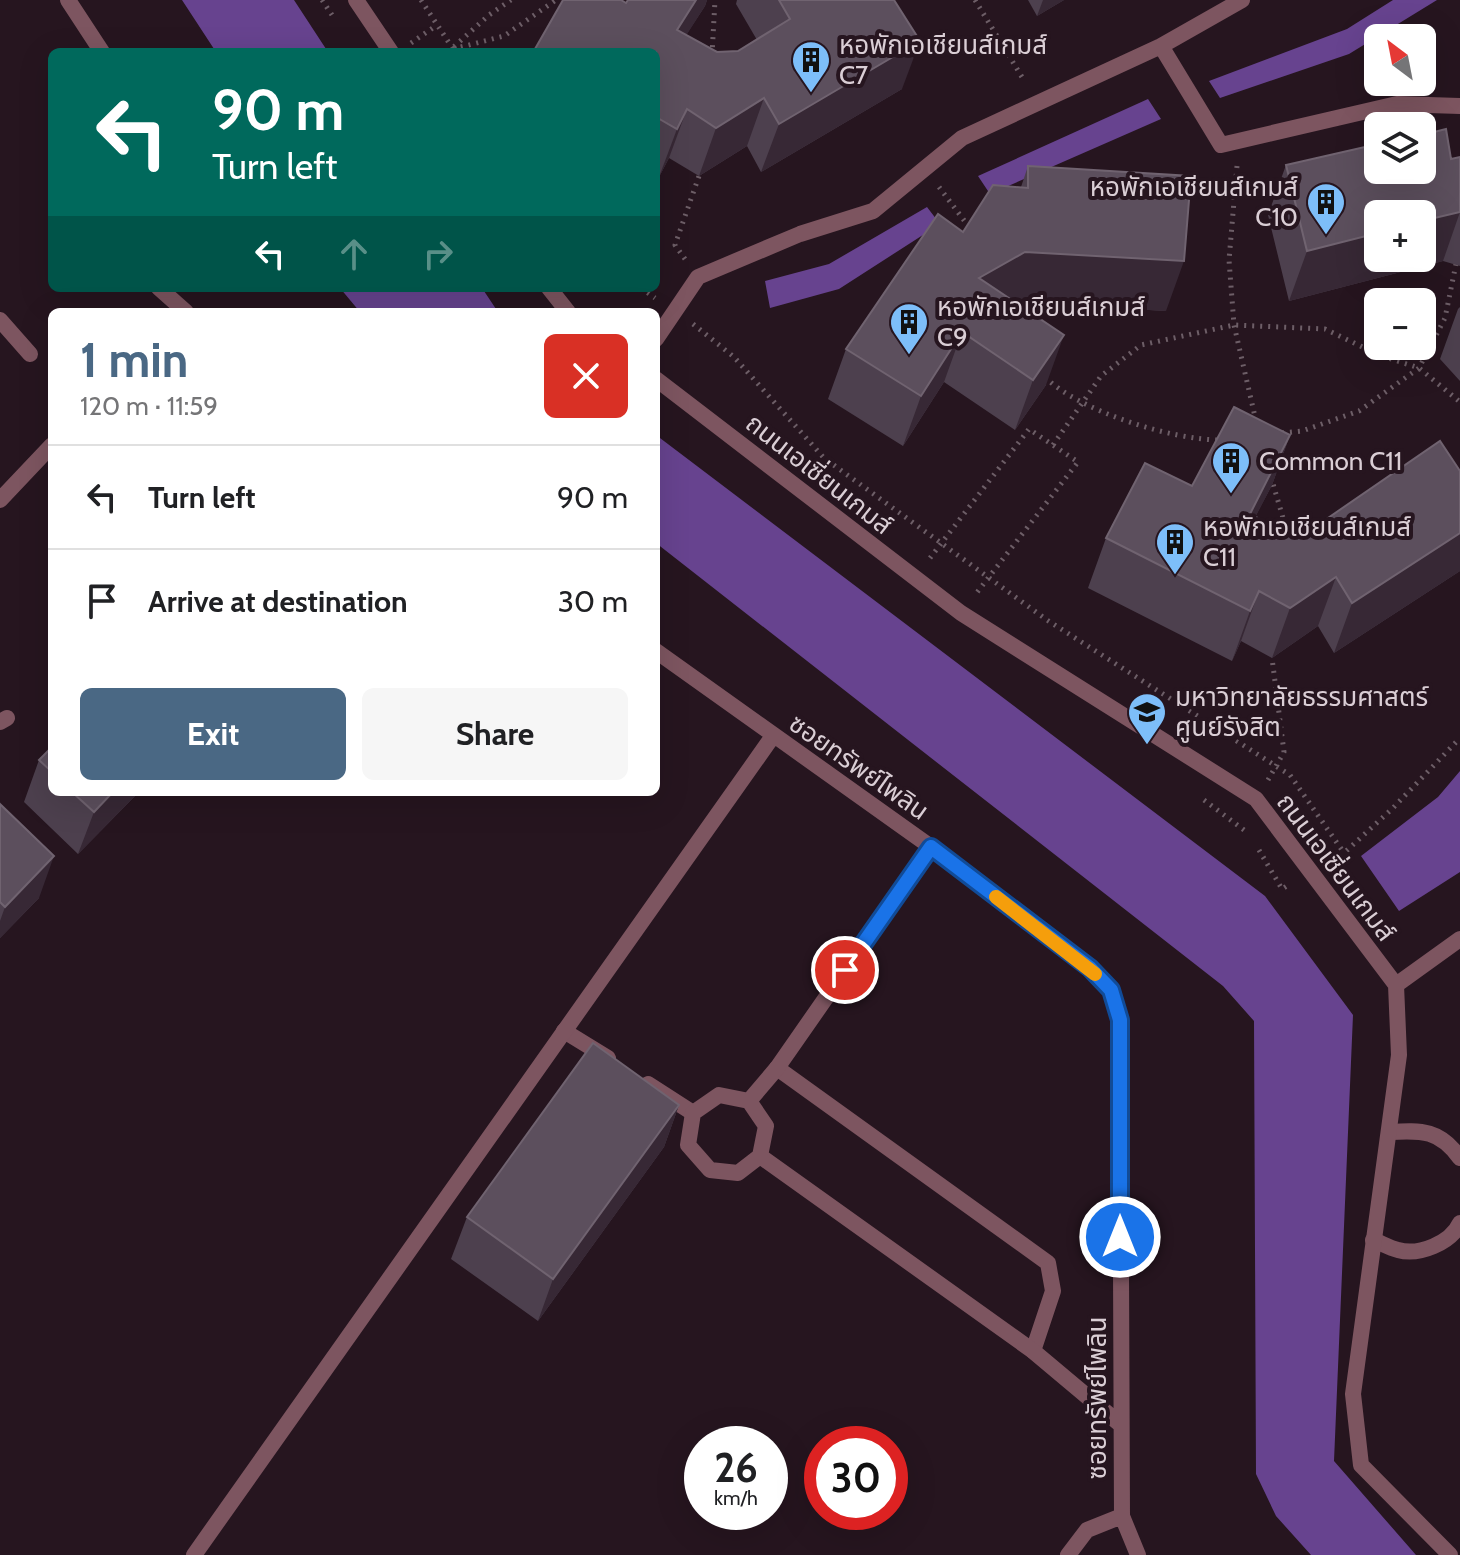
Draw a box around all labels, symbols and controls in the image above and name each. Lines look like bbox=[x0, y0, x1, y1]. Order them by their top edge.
north arrow bbox=[1364, 24, 1436, 96]
map controls bbox=[1364, 24, 1436, 360]
place label: หอพักเอเชียนส์เกมส์ C7 bbox=[839, 29, 1047, 91]
building icon: หอพักเอเชียนส์เกมส์ C7 bbox=[790, 39, 832, 94]
text: 90 m bbox=[212, 76, 344, 144]
icon: left bbox=[80, 80, 184, 184]
button: layers bbox=[1364, 112, 1436, 184]
text: Turn left bbox=[212, 144, 337, 188]
place label: หอพักเอเชียนส์เกมส์ C10 bbox=[1090, 171, 1298, 233]
building icon: หอพักเอเชียนส์เกมส์ C10 bbox=[1305, 181, 1347, 236]
button: + bbox=[1364, 200, 1436, 272]
icon: left bbox=[248, 232, 292, 276]
icon: ahead bbox=[332, 232, 376, 276]
icon: right bbox=[416, 232, 460, 276]
button: − bbox=[1364, 288, 1436, 360]
place label: หอพักเอเชียนส์เกมส์ C9 bbox=[937, 291, 1145, 353]
building icon: หอพักเอเชียนส์เกมส์ C9 bbox=[888, 301, 930, 356]
text: 1 min bbox=[80, 331, 188, 389]
button: close bbox=[544, 334, 628, 418]
text: 120 m · 11:59 bbox=[80, 390, 218, 422]
street label: ถนนเอเซี่ยนเกมส์ bbox=[739, 405, 900, 541]
building icon: Common C11 bbox=[1210, 440, 1252, 495]
place label: Common C11 bbox=[1259, 445, 1402, 477]
icon: left bbox=[80, 475, 124, 519]
text: Turn left bbox=[148, 479, 256, 516]
text: 90 m bbox=[557, 479, 628, 516]
place label: หอพักเอเชียนส์เกมส์ C11 bbox=[1203, 511, 1411, 573]
building icon: หอพักเอเชียนส์เกมส์ C11 bbox=[1154, 521, 1196, 576]
icon: arrive bbox=[80, 579, 124, 623]
text: Arrive at destination bbox=[148, 583, 408, 620]
text: 30 m bbox=[558, 583, 628, 620]
place label: มหาวิทยาลัยธรรมศาสตร์ ศูนย์รังสิต bbox=[1175, 681, 1429, 743]
button: Exit bbox=[80, 688, 346, 780]
button: Share bbox=[362, 688, 628, 780]
school or university icon: มหาวิทยาลัยธรรมศาสตร์ ศูนย์รังสิต bbox=[1126, 691, 1168, 746]
street label: ซอยทรัพย์ไพลิน bbox=[783, 707, 935, 827]
street label: ถนนเอเซี่ยนเกมส์ bbox=[1270, 785, 1404, 948]
pin bbox=[811, 936, 879, 1004]
icon: arrive bbox=[823, 948, 867, 992]
position arrow bbox=[1078, 1195, 1162, 1279]
street label: ซอยทรัพย์ไพลิน bbox=[1081, 1316, 1113, 1480]
speed limit sign: 30 bbox=[804, 1426, 908, 1530]
text: 26 bbox=[714, 1443, 758, 1492]
text: km/h bbox=[714, 1486, 758, 1510]

